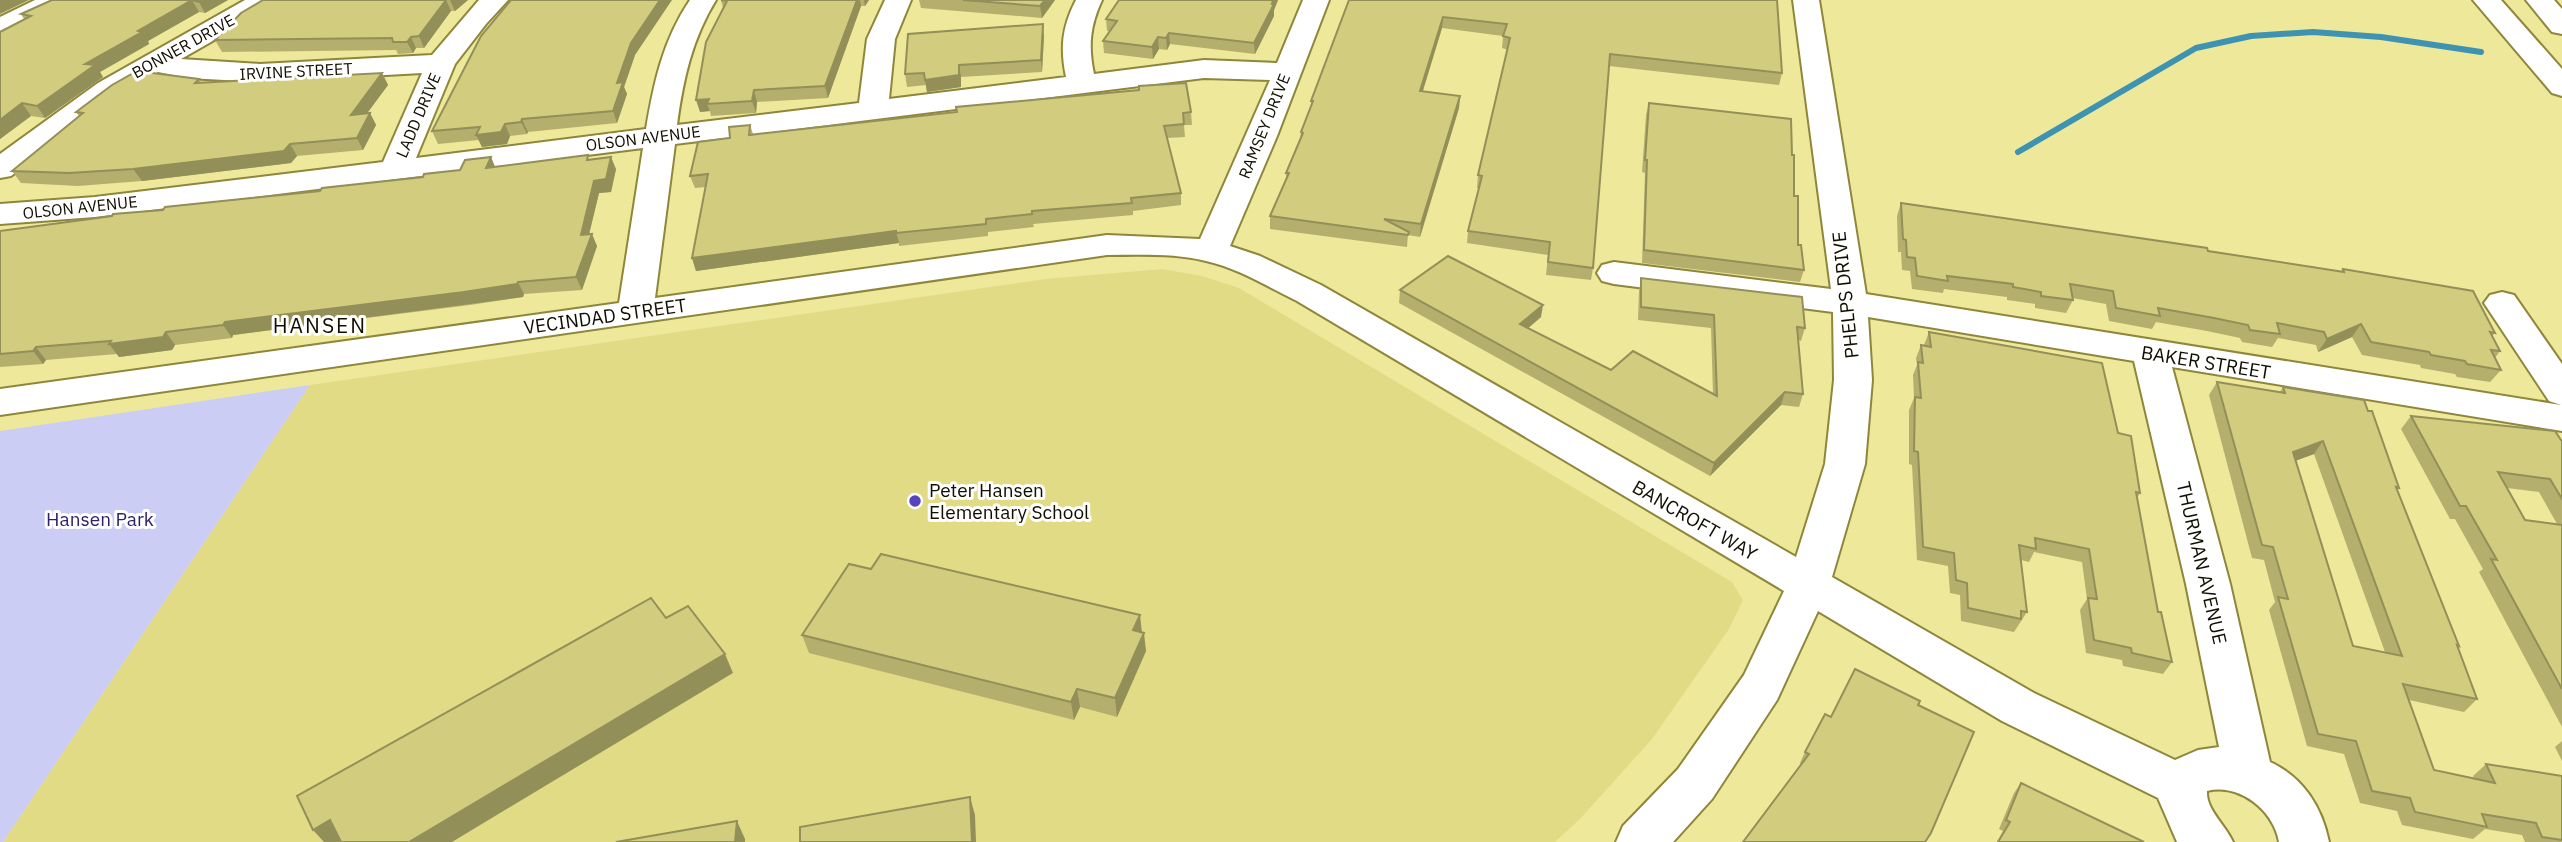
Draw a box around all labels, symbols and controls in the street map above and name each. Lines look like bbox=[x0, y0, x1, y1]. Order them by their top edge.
street label: BONNER DRIVE bbox=[128, 10, 238, 82]
street label: IRVINE STREET bbox=[239, 58, 353, 84]
street label: LADD DRIVE bbox=[391, 70, 445, 160]
street label: RAMSEY DRIVE bbox=[1234, 71, 1294, 181]
street label: OLSON AVENUE bbox=[585, 121, 701, 155]
street label: OLSON AVENUE bbox=[22, 191, 138, 223]
street label: PHELPS DRIVE bbox=[1826, 230, 1864, 360]
street label: VECINDAD STREET bbox=[522, 293, 688, 339]
district label: HANSEN bbox=[273, 311, 367, 339]
street label: BAKER STREET bbox=[2139, 340, 2273, 384]
street label: BANCROFT WAY bbox=[1628, 475, 1762, 566]
place label: Peter Hansen Elementary School bbox=[929, 478, 1089, 524]
street label: THURMAN AVENUE bbox=[2172, 479, 2232, 647]
marker: Peter Hansen Elementary School bbox=[907, 493, 923, 509]
park label: Hansen Park bbox=[46, 507, 154, 531]

